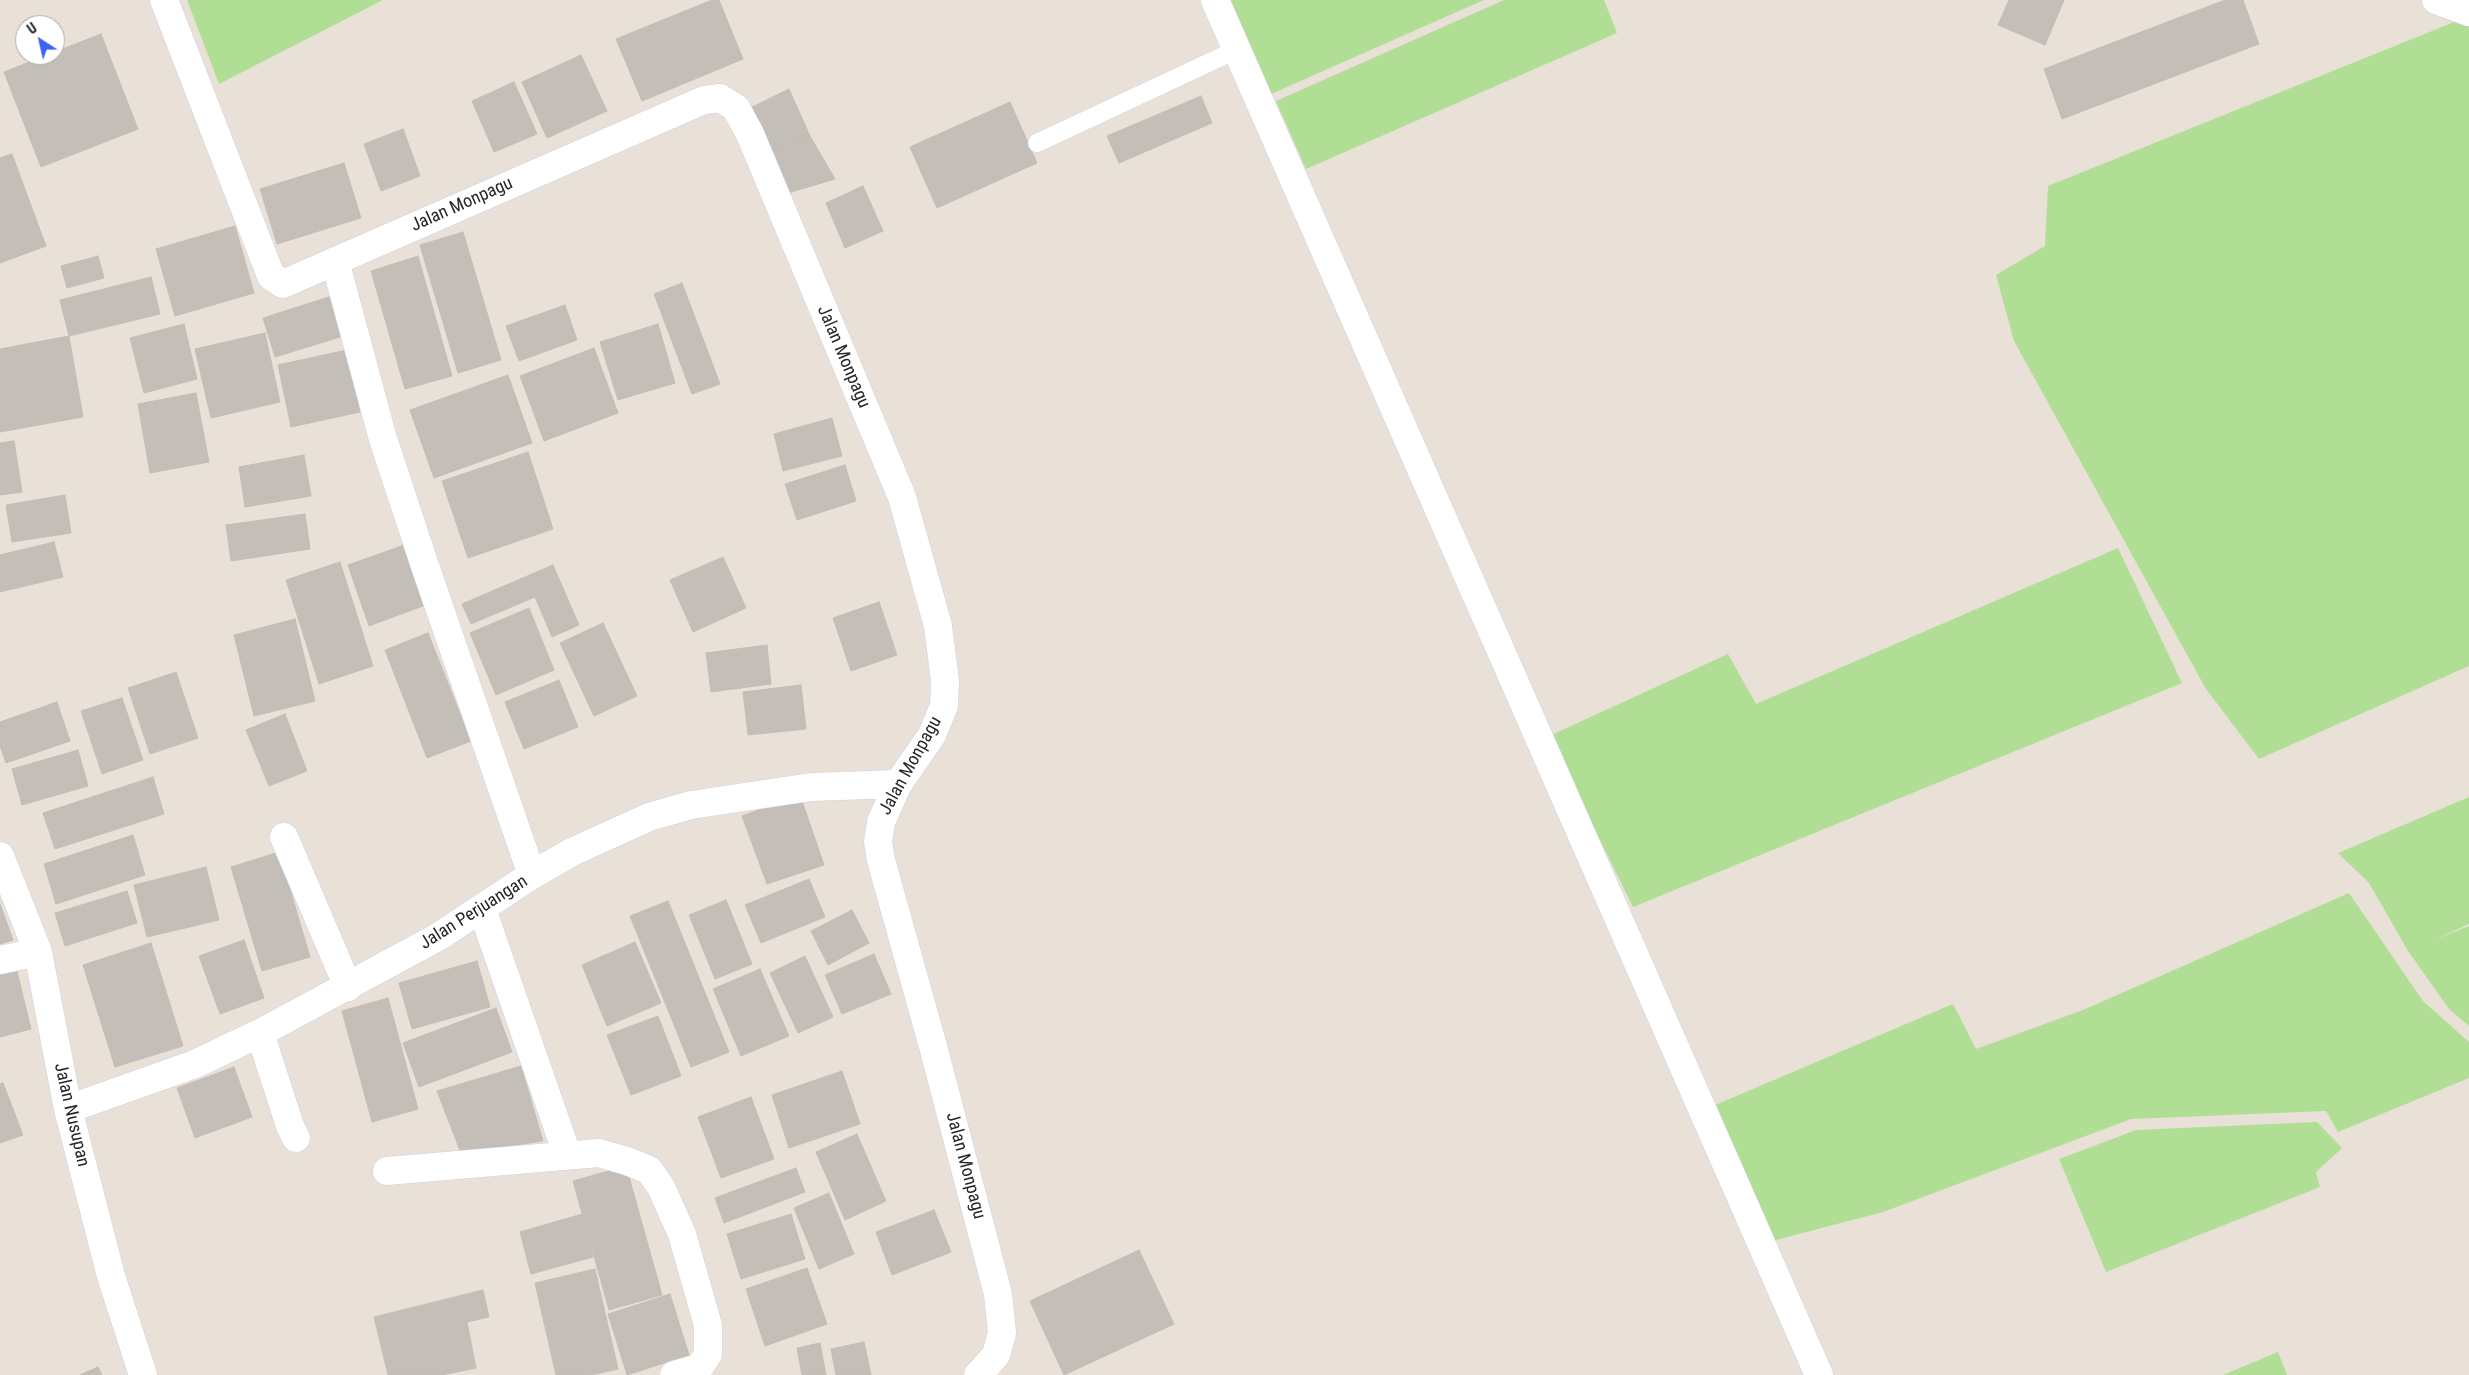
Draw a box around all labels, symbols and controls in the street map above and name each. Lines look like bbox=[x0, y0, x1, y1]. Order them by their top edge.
north arrow bbox=[15, 15, 65, 65]
text: U bbox=[24, 20, 40, 37]
street label: Jalan Monpagu bbox=[408, 173, 516, 237]
street label: Jalan Monpagu bbox=[812, 302, 874, 412]
street label: Jalan Monpagu bbox=[875, 713, 947, 819]
street label: Jalan Perjuangan bbox=[416, 871, 532, 955]
street label: Jalan Nusupan bbox=[49, 1061, 93, 1169]
street label: Jalan Monpagu bbox=[940, 1110, 990, 1222]

